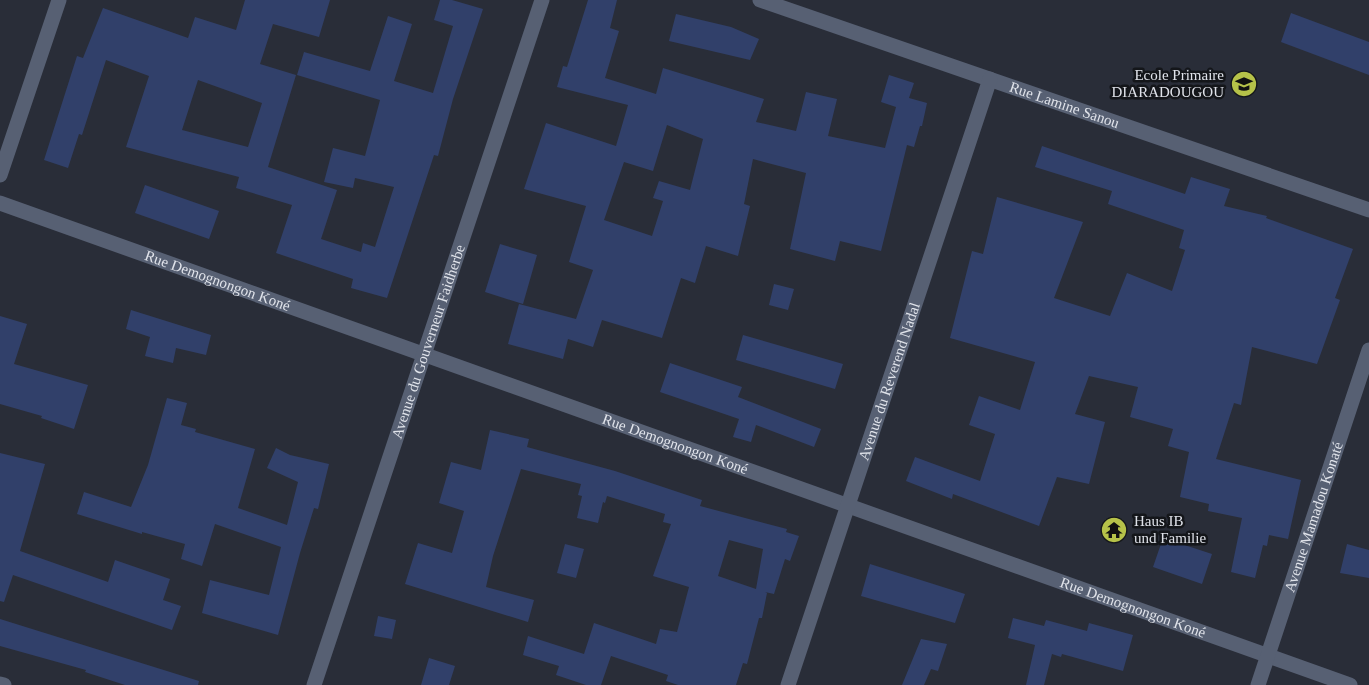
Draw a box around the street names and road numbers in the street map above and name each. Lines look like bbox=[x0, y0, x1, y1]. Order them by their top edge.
street label: Rue Lamine Sanou bbox=[1007, 79, 1122, 131]
street label: Avenue du Gouverneur Faidherbe bbox=[389, 242, 468, 441]
street label: Rue Demognongon Koné bbox=[143, 247, 293, 314]
street label: Avenue du Reverend Nadal bbox=[855, 301, 923, 462]
street label: Rue Demognongon Koné bbox=[600, 411, 750, 478]
street label: Avenue Mamadou Konaté bbox=[1281, 439, 1346, 594]
street label: Rue Demognongon Koné bbox=[1058, 574, 1208, 641]

